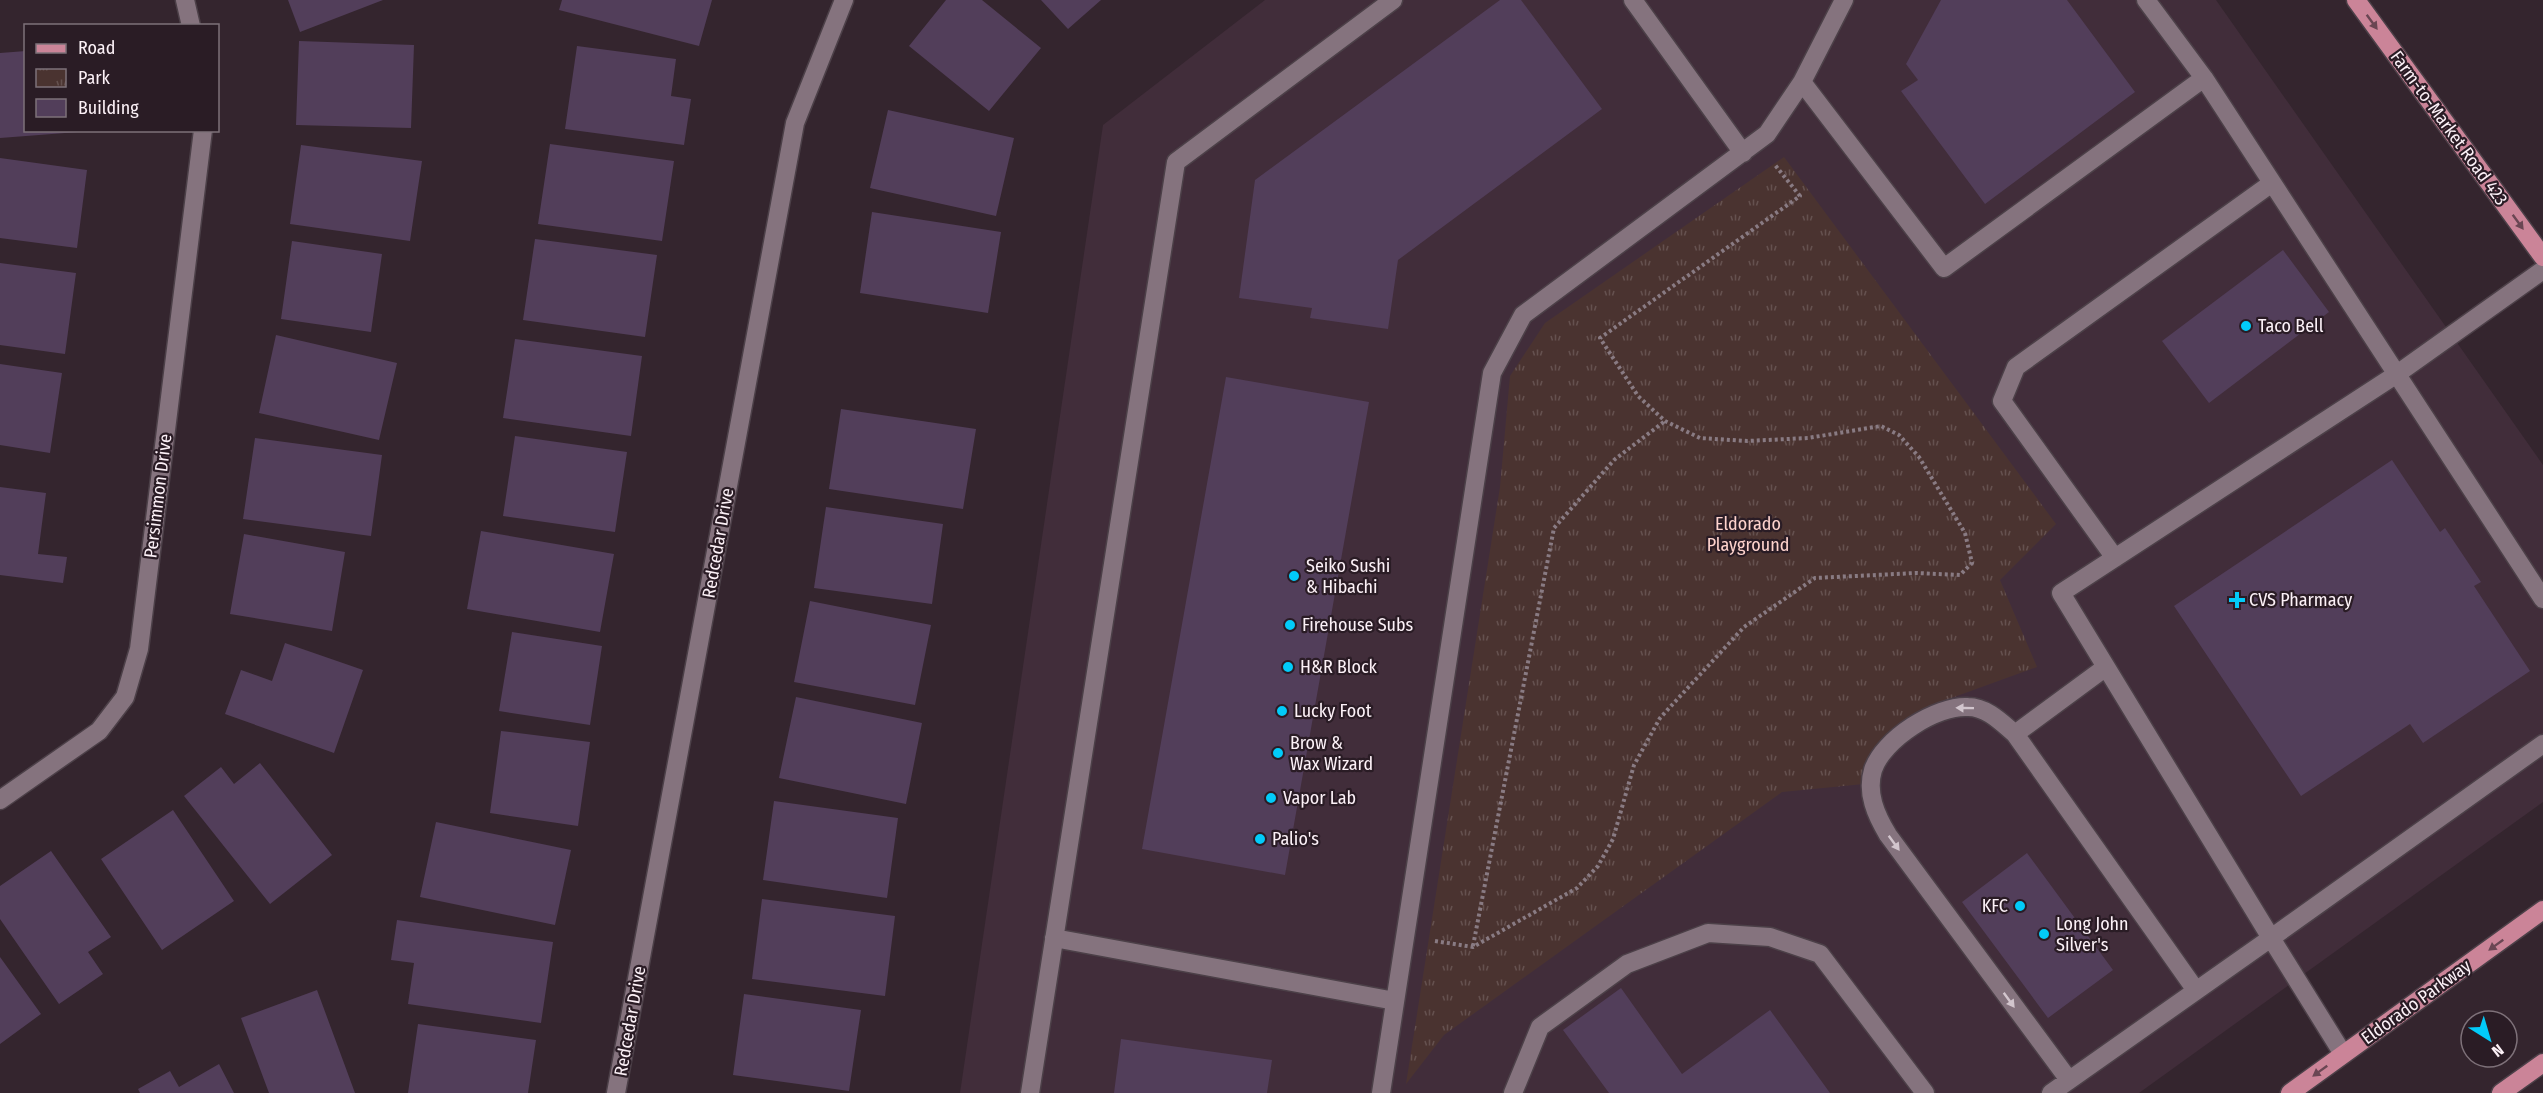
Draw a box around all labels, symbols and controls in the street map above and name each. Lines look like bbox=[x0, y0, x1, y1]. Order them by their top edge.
one-way arrow bbox=[2366, 14, 2378, 30]
legend bbox=[24, 24, 219, 132]
text: Road bbox=[78, 37, 115, 59]
street label: Farm-to-Market Road 423 bbox=[2386, 47, 2512, 209]
text: Park bbox=[78, 67, 111, 89]
text: Building bbox=[78, 97, 139, 119]
one-way arrow bbox=[2512, 214, 2524, 230]
place label: Taco Bell bbox=[2258, 315, 2324, 337]
marker: Taco Bell bbox=[2239, 319, 2253, 333]
street label: Persimmon Drive bbox=[139, 433, 177, 559]
street label: Redcedar Drive bbox=[697, 486, 739, 600]
park label: Eldorado Playground bbox=[1707, 513, 1789, 556]
place label: Seiko Sushi & Hibachi bbox=[1306, 555, 1390, 598]
marker: Seiko Sushi & Hibachi bbox=[1287, 569, 1301, 583]
place label: CVS Pharmacy bbox=[2249, 589, 2352, 611]
marker: CVS Pharmacy bbox=[2230, 593, 2244, 607]
place label: Firehouse Subs bbox=[1302, 614, 1414, 636]
marker: Firehouse Subs bbox=[1283, 618, 1297, 632]
place label: H&R Block bbox=[1300, 656, 1378, 678]
marker: H&R Block bbox=[1281, 660, 1295, 674]
place label: Lucky Foot bbox=[1294, 700, 1372, 722]
one-way arrow bbox=[1955, 703, 1974, 713]
marker: Lucky Foot bbox=[1275, 704, 1289, 718]
place label: Brow & Wax Wizard bbox=[1290, 732, 1373, 775]
marker: Brow & Wax Wizard bbox=[1271, 746, 1285, 760]
place label: Vapor Lab bbox=[1283, 787, 1356, 809]
marker: Vapor Lab bbox=[1264, 791, 1278, 805]
place label: Palio's bbox=[1272, 828, 1319, 850]
marker: Palio's bbox=[1253, 832, 1267, 846]
one-way arrow bbox=[1887, 836, 1899, 851]
place label: KFC bbox=[1982, 895, 2008, 917]
marker: KFC bbox=[2013, 899, 2027, 913]
place label: Long John Silver's bbox=[2056, 913, 2129, 956]
marker: Long John Silver's bbox=[2037, 927, 2051, 941]
one-way arrow bbox=[2488, 938, 2503, 950]
street label: Eldorado Parkway bbox=[2357, 955, 2475, 1049]
street label: Redcedar Drive bbox=[609, 964, 651, 1078]
one-way arrow bbox=[2003, 992, 2016, 1008]
north arrow bbox=[2459, 1009, 2519, 1069]
text: N bbox=[2488, 1040, 2507, 1061]
one-way arrow bbox=[2313, 1065, 2329, 1077]

